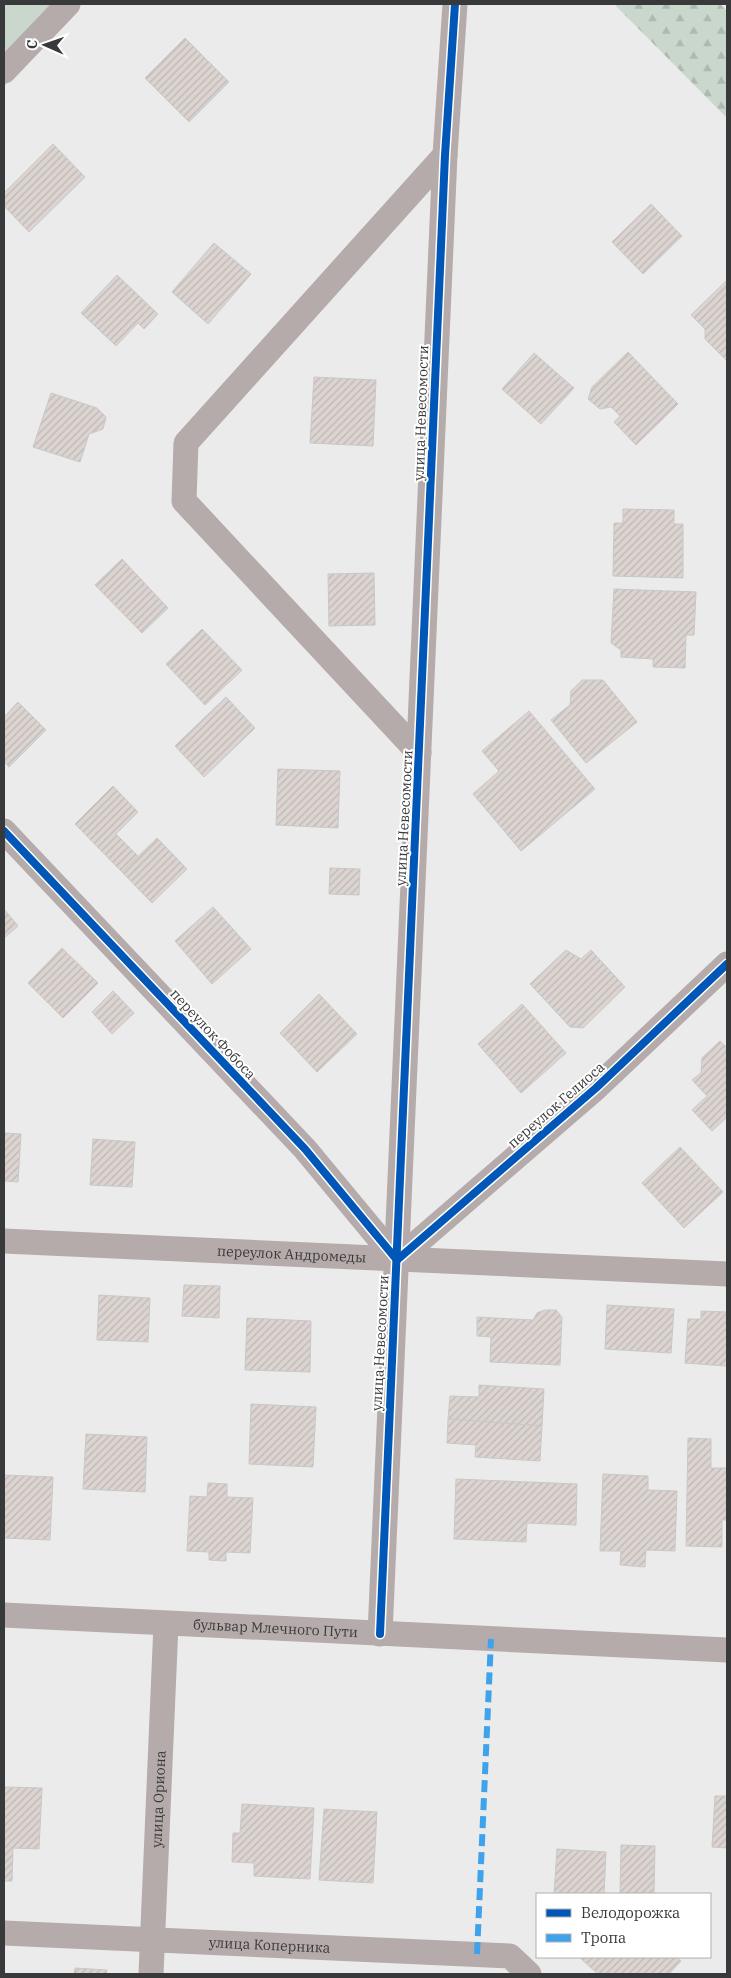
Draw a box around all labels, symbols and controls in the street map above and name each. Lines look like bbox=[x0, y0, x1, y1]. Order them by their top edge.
north arrow bbox=[20, 20, 70, 70]
text: С bbox=[23, 40, 41, 50]
street label: улица Невесомости bbox=[410, 345, 432, 481]
street label: улица Невесомости bbox=[391, 750, 417, 886]
street label: переулок Фобоса bbox=[166, 985, 260, 1083]
street label: переулок Гелиоса bbox=[504, 1058, 608, 1152]
street label: переулок Андромеды bbox=[217, 1242, 367, 1267]
street label: улица Невесомости bbox=[367, 1275, 393, 1411]
street label: бульвар Млечного Пути bbox=[193, 1615, 359, 1641]
street label: улица Ориона bbox=[147, 1750, 170, 1848]
legend bbox=[536, 1893, 711, 1958]
text: Велодорожка bbox=[581, 1903, 680, 1922]
text: Тропа bbox=[581, 1928, 626, 1947]
street label: улица Коперника bbox=[209, 1933, 331, 1957]

